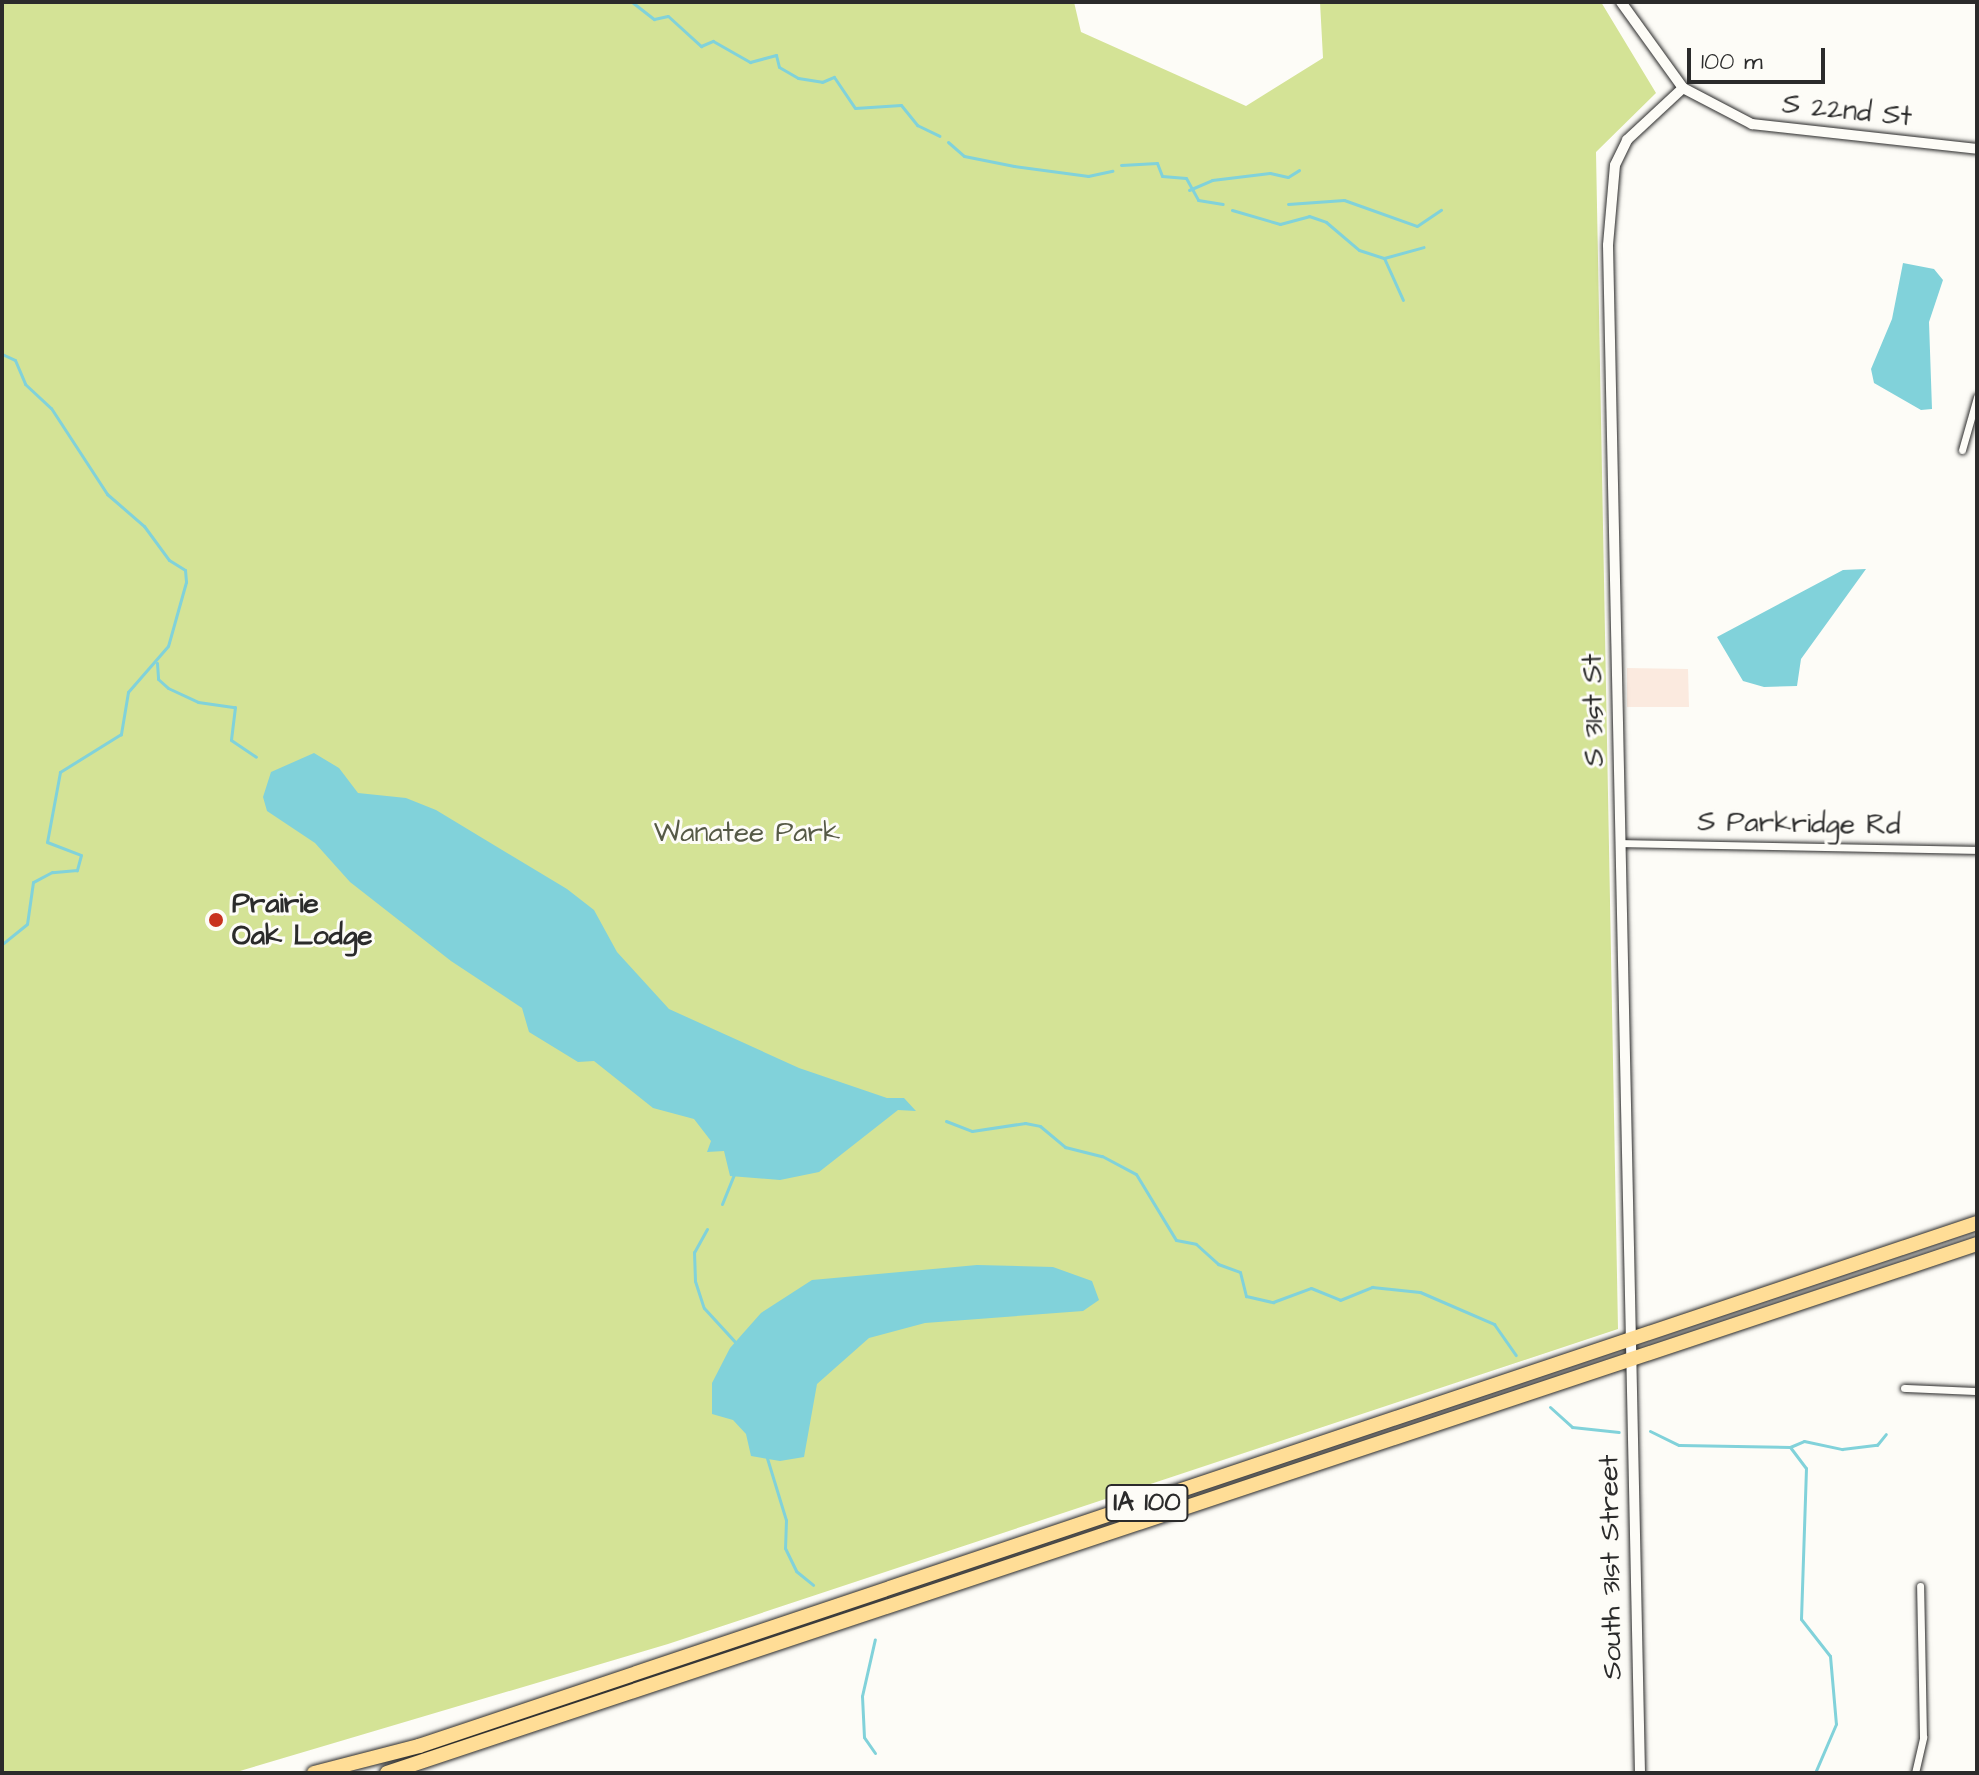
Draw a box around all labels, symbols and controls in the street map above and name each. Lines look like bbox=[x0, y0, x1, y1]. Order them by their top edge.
scale bar bbox=[1691, 32, 1829, 82]
text: 100 m bbox=[1701, 45, 1763, 79]
street label: S 22nd St bbox=[1781, 87, 1913, 135]
street label: S 31st St bbox=[1576, 653, 1612, 767]
street label: S Parkridge Rd bbox=[1697, 805, 1901, 843]
park label: Wanatee Park bbox=[654, 816, 840, 850]
place label: Prairie Oak Lodge bbox=[232, 887, 372, 953]
marker: Prairie Oak Lodge bbox=[207, 911, 225, 929]
street label: South 31st Street bbox=[1592, 1454, 1630, 1680]
road number: IA 100 bbox=[1105, 1481, 1189, 1525]

